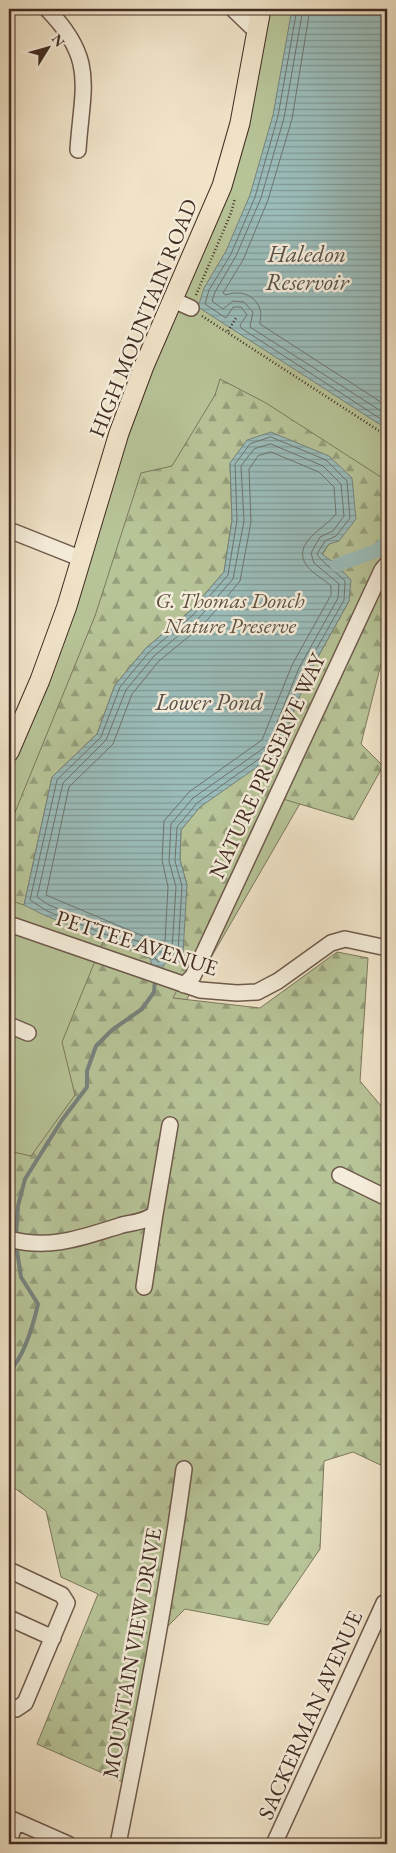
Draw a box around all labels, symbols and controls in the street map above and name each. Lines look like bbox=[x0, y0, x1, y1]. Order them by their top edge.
north arrow bbox=[22, 22, 72, 72]
text: N bbox=[48, 30, 69, 51]
street label: HIGH MOUNTAIN ROAD bbox=[82, 194, 204, 442]
water label: Haledon Reservoir bbox=[265, 238, 351, 297]
park label: G. Thomas Donch Nature Preserve bbox=[155, 586, 305, 640]
street label: NATURE PRESERVE WAY bbox=[202, 648, 333, 883]
water label: Lower Pond bbox=[154, 686, 264, 717]
street label: PETTEE AVENUE bbox=[52, 903, 222, 983]
street label: MOUNTAIN VIEW DRIVE bbox=[96, 1525, 168, 1781]
street label: SACKERMAN AVENUE bbox=[251, 1606, 369, 1824]

